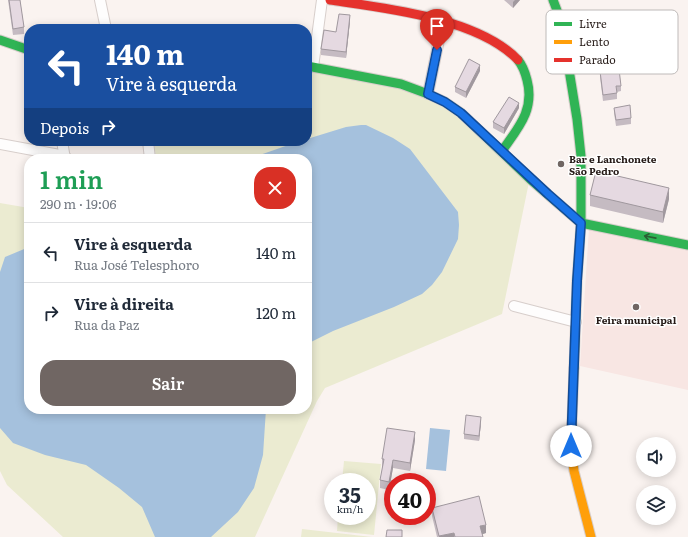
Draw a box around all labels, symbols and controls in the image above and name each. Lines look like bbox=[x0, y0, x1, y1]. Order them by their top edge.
pin bbox=[420, 9, 454, 50]
legend bbox=[546, 10, 678, 74]
icon: arrive bbox=[426, 15, 448, 37]
text: Livre bbox=[579, 15, 607, 31]
text: 140 m bbox=[106, 32, 184, 74]
text: Lento bbox=[579, 33, 609, 49]
icon: left bbox=[40, 40, 92, 92]
text: Parado bbox=[579, 51, 616, 67]
text: Vire à esquerda bbox=[106, 70, 237, 97]
text: Depois bbox=[40, 116, 89, 139]
icon: right bbox=[97, 116, 119, 138]
place label: Bar e Lanchonete São Pedro bbox=[569, 151, 657, 178]
marker: Bar e Lanchonete São Pedro bbox=[556, 159, 566, 169]
text: 1 min bbox=[40, 161, 103, 196]
button: close bbox=[254, 167, 296, 209]
text: 290 m · 19:06 bbox=[40, 194, 117, 213]
text: Vire à esquerda bbox=[74, 232, 192, 255]
one-way arrow bbox=[644, 233, 657, 241]
text: 140 m bbox=[256, 241, 296, 264]
icon: left bbox=[40, 242, 62, 264]
text: Rua José Telesphoro bbox=[74, 255, 199, 274]
text: Vire à direita bbox=[74, 292, 174, 315]
text: 120 m bbox=[256, 301, 296, 324]
icon: right bbox=[40, 302, 62, 324]
marker: Feira municipal bbox=[631, 302, 641, 312]
place label: Feira municipal bbox=[596, 312, 677, 327]
text: Rua da Paz bbox=[74, 315, 139, 334]
button: Sair bbox=[40, 360, 296, 406]
position arrow bbox=[550, 425, 592, 467]
map controls bbox=[636, 437, 676, 525]
button: sound bbox=[636, 437, 676, 477]
speed limit sign: 40 bbox=[384, 473, 436, 525]
text: 35 bbox=[339, 479, 361, 509]
button: layers bbox=[636, 485, 676, 525]
text: km/h bbox=[337, 501, 363, 516]

